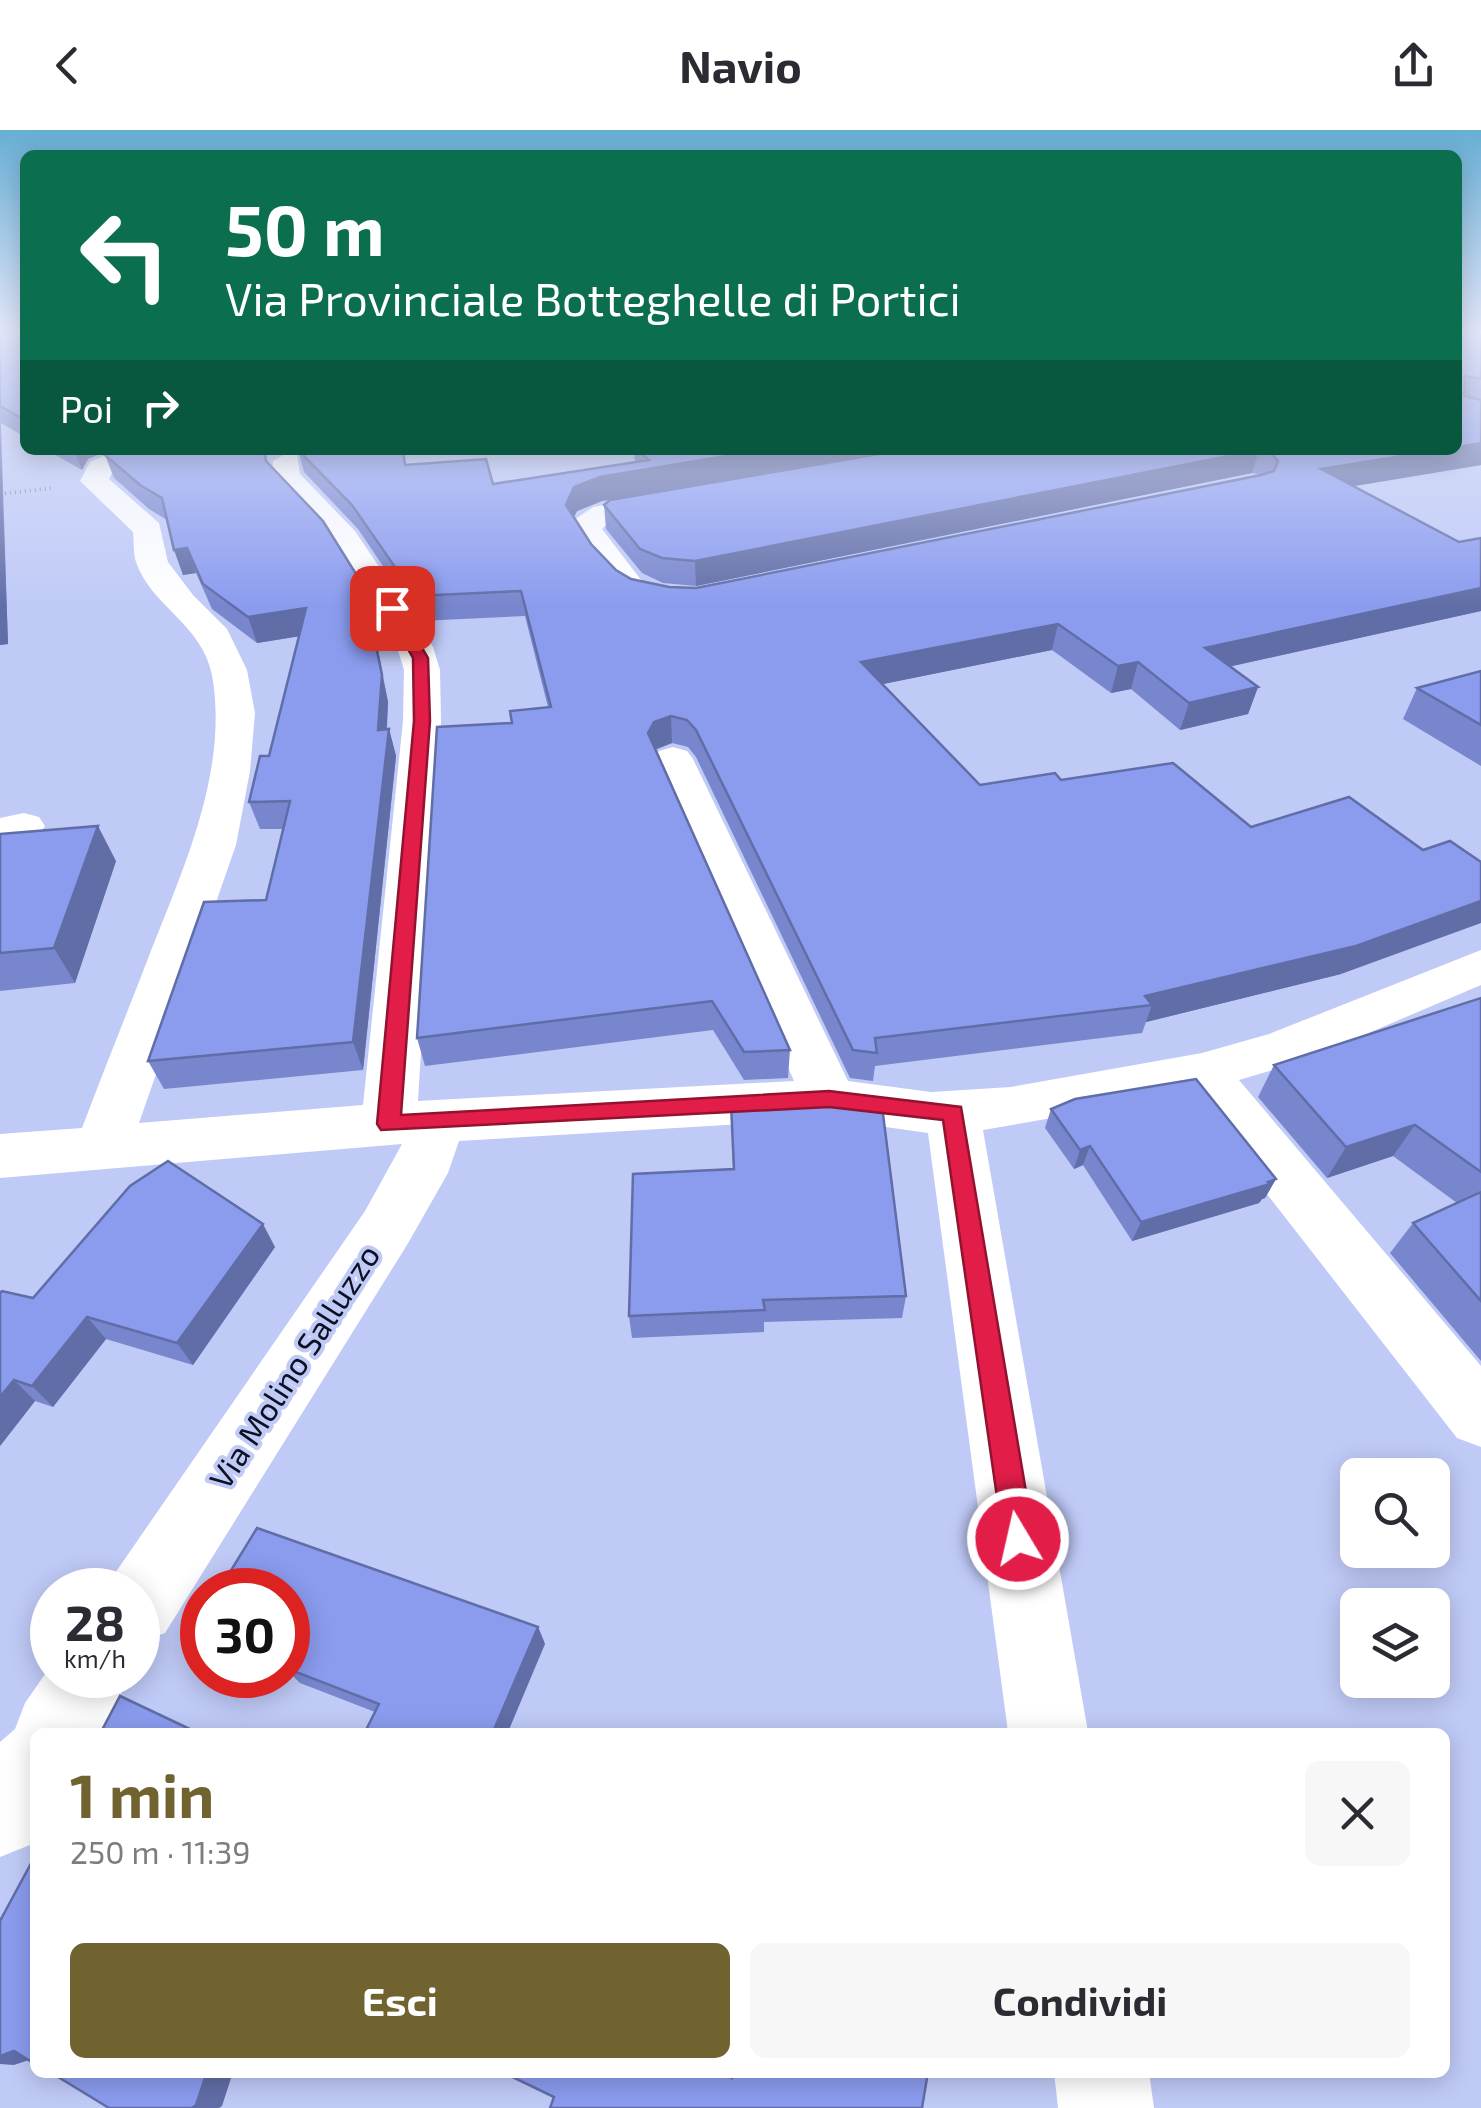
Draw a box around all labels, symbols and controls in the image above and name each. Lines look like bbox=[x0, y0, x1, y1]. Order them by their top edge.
icon: back bbox=[40, 38, 95, 93]
text: Navio bbox=[679, 38, 802, 92]
icon: share bbox=[1386, 38, 1441, 93]
text: 50 m bbox=[225, 186, 385, 270]
icon: left bbox=[60, 190, 190, 320]
text: Via Provinciale Botteghelle di Portici bbox=[225, 271, 961, 325]
icon: right bbox=[133, 380, 188, 435]
text: Poi bbox=[60, 385, 113, 431]
pin bbox=[350, 566, 435, 651]
icon: arrive bbox=[365, 581, 420, 636]
street label: Via Molino Salluzzo bbox=[200, 1237, 386, 1495]
map controls bbox=[1340, 1458, 1450, 1698]
button: search bbox=[1340, 1458, 1450, 1568]
position arrow bbox=[966, 1487, 1070, 1591]
speed limit sign: 30 bbox=[180, 1568, 310, 1698]
button: layers bbox=[1340, 1588, 1450, 1698]
text: 28 bbox=[65, 1591, 125, 1651]
text: km/h bbox=[64, 1643, 126, 1673]
text: 1 min bbox=[70, 1758, 214, 1830]
button: close bbox=[1305, 1761, 1410, 1866]
text: 250 m · 11:39 bbox=[70, 1832, 251, 1870]
button: Esci bbox=[70, 1943, 730, 2058]
button: Condividi bbox=[750, 1943, 1410, 2058]

